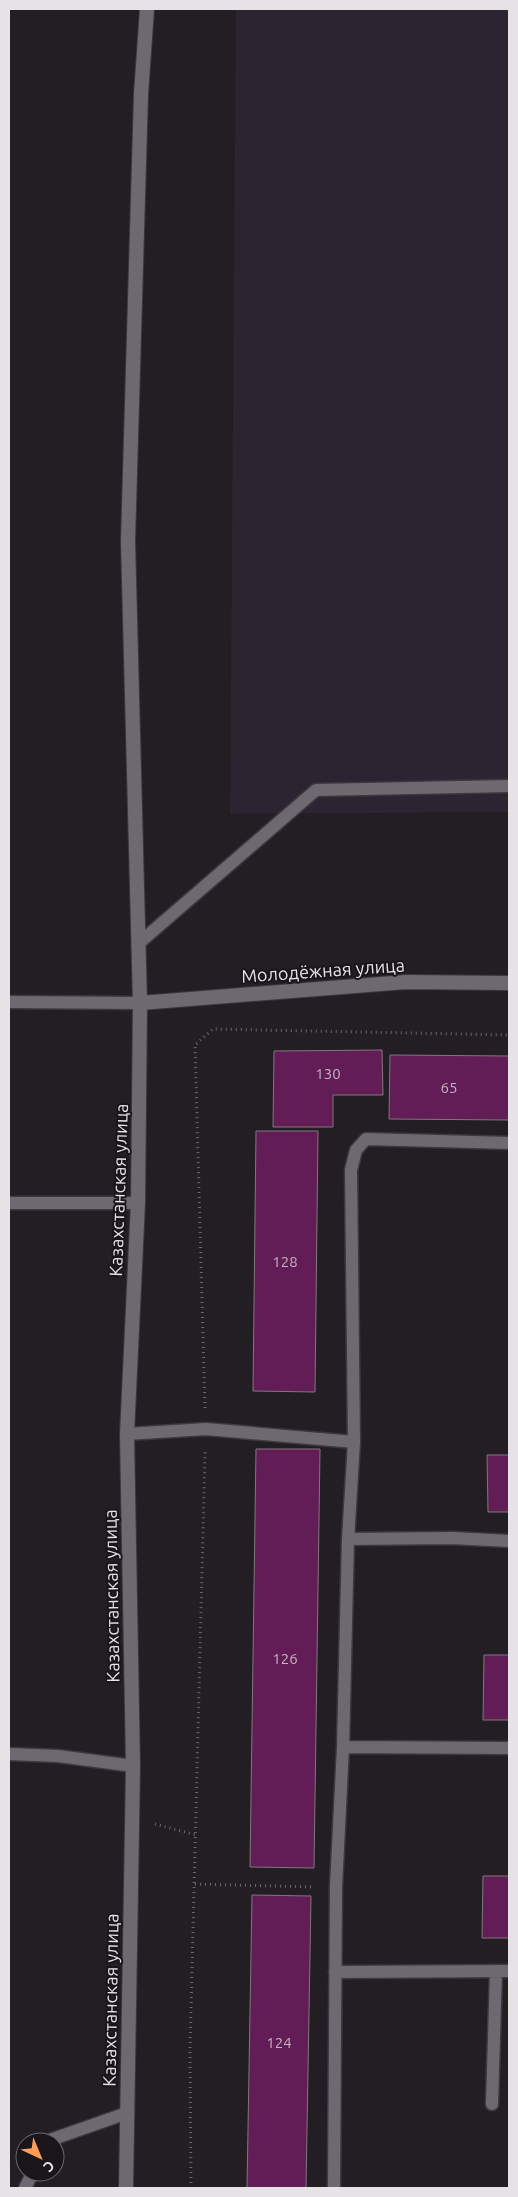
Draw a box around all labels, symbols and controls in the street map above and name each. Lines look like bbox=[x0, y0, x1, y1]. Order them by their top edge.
street label: Молодёжная улица bbox=[241, 954, 405, 986]
house number: 130 bbox=[315, 1065, 341, 1082]
house number: 65 bbox=[441, 1079, 457, 1096]
street label: Казахстанская улица bbox=[105, 1103, 131, 1277]
house number: 128 bbox=[272, 1253, 298, 1270]
street label: Казахстанская улица bbox=[99, 1509, 123, 1683]
house number: 126 bbox=[272, 1650, 298, 1667]
street label: Казахстанская улица bbox=[98, 1913, 122, 2087]
house number: 124 bbox=[266, 2034, 292, 2051]
north arrow bbox=[15, 2132, 65, 2182]
text: С bbox=[40, 2157, 58, 2175]

